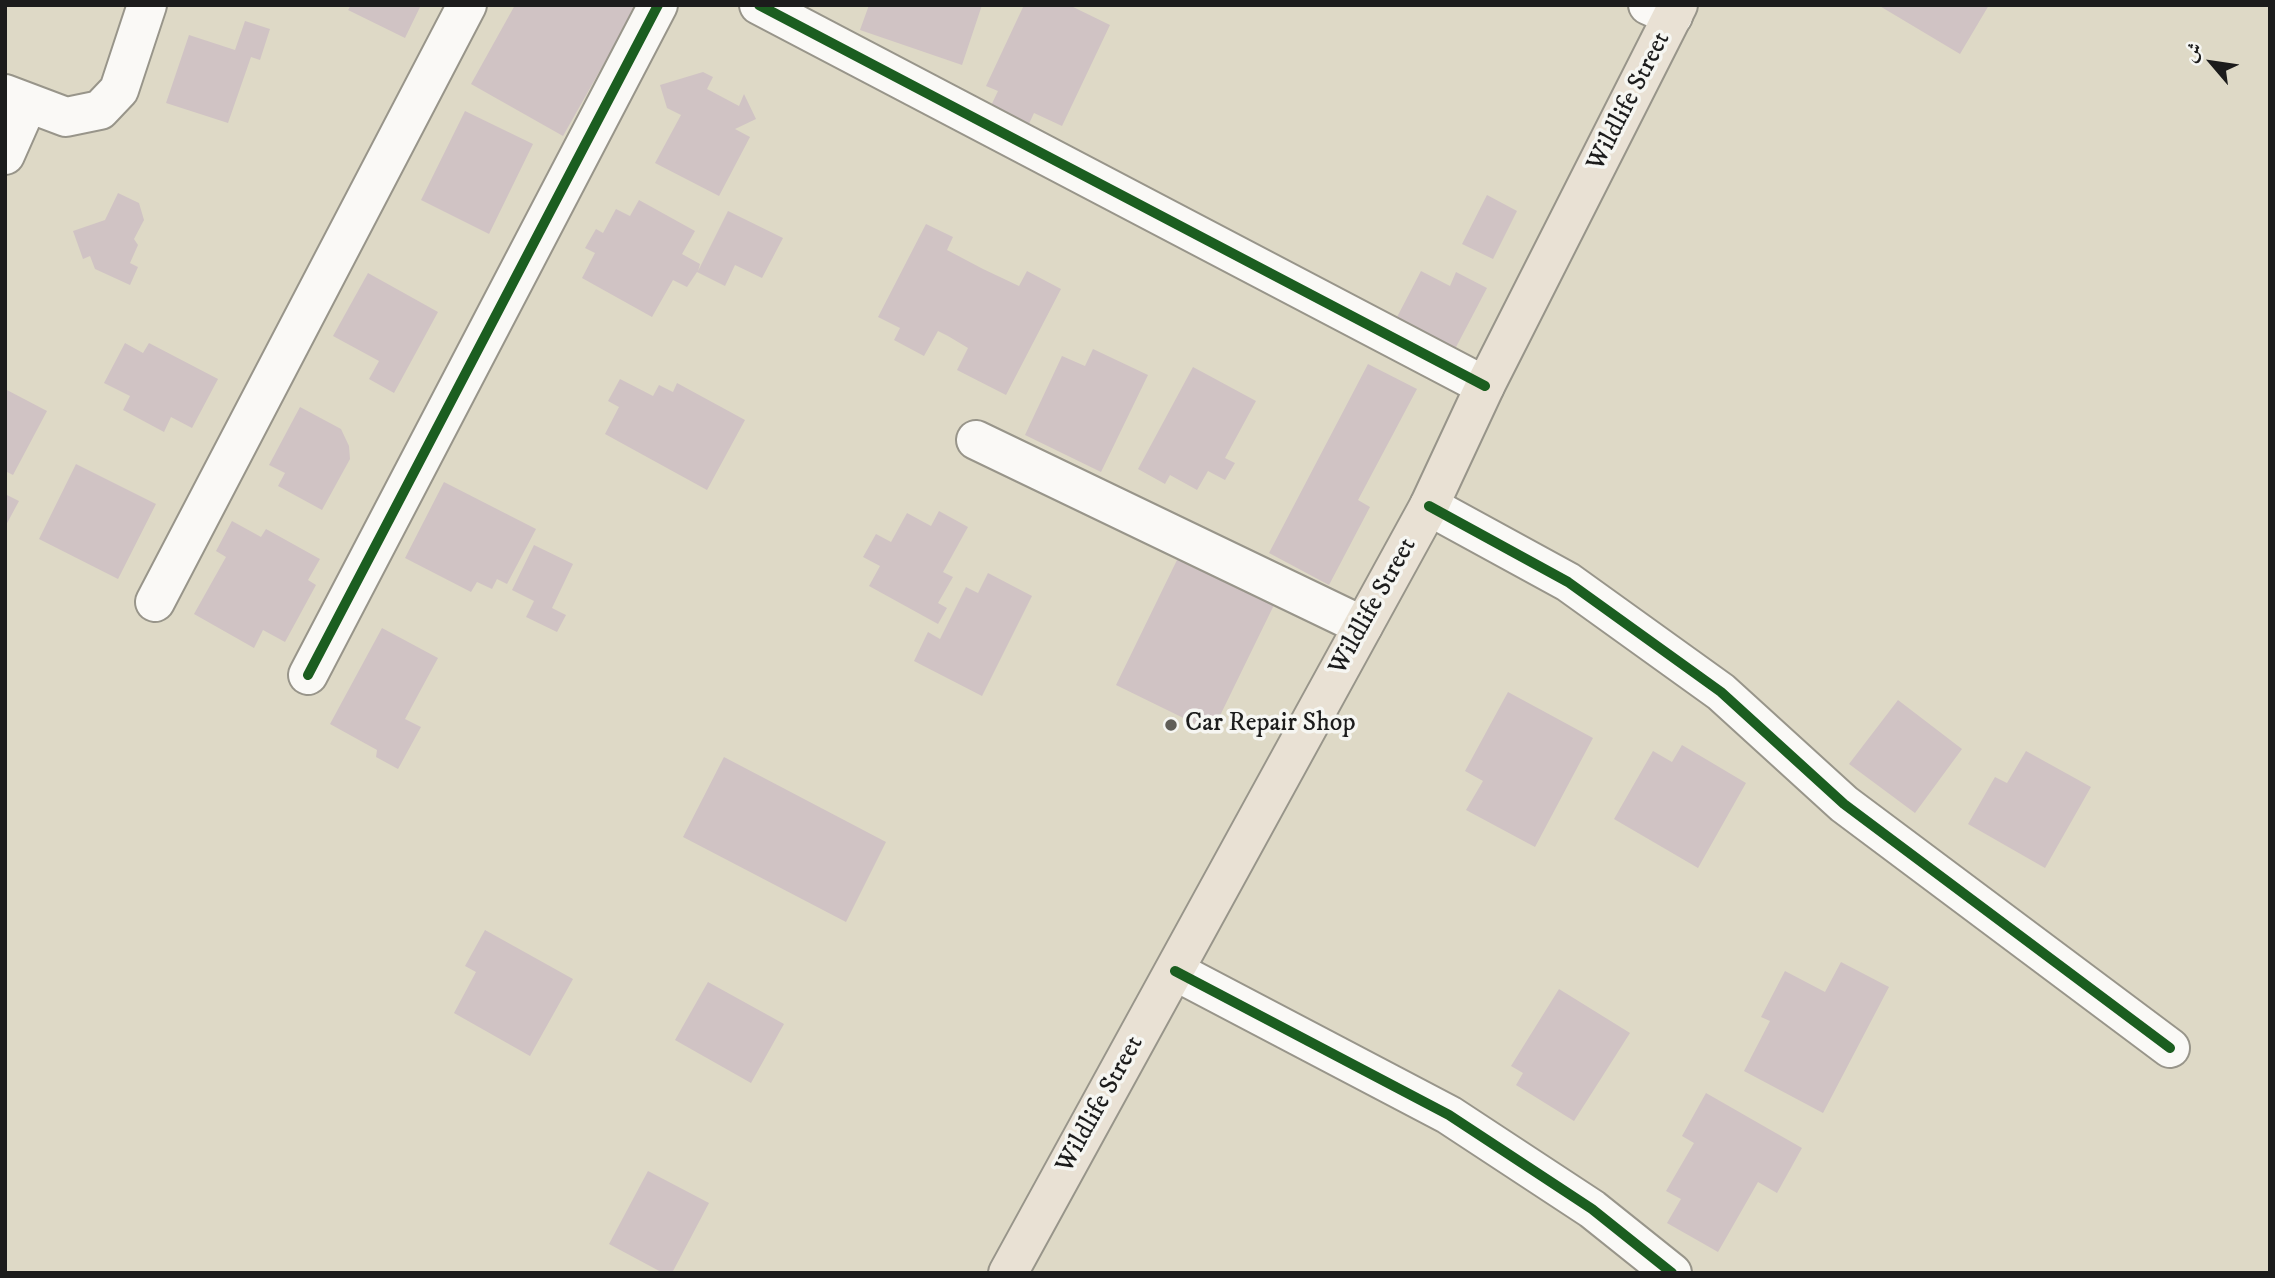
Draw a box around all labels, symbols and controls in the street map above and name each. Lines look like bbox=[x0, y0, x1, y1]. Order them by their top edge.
street label: Wildlife Street bbox=[1582, 27, 1678, 177]
north arrow bbox=[2177, 28, 2247, 98]
text: ش bbox=[2179, 39, 2208, 66]
street label: Wildlife Street bbox=[1324, 533, 1424, 681]
place label: Car Repair Shop bbox=[1185, 709, 1355, 741]
marker: Car Repair Shop bbox=[1163, 717, 1179, 733]
street label: Wildlife Street bbox=[1051, 1031, 1151, 1179]

